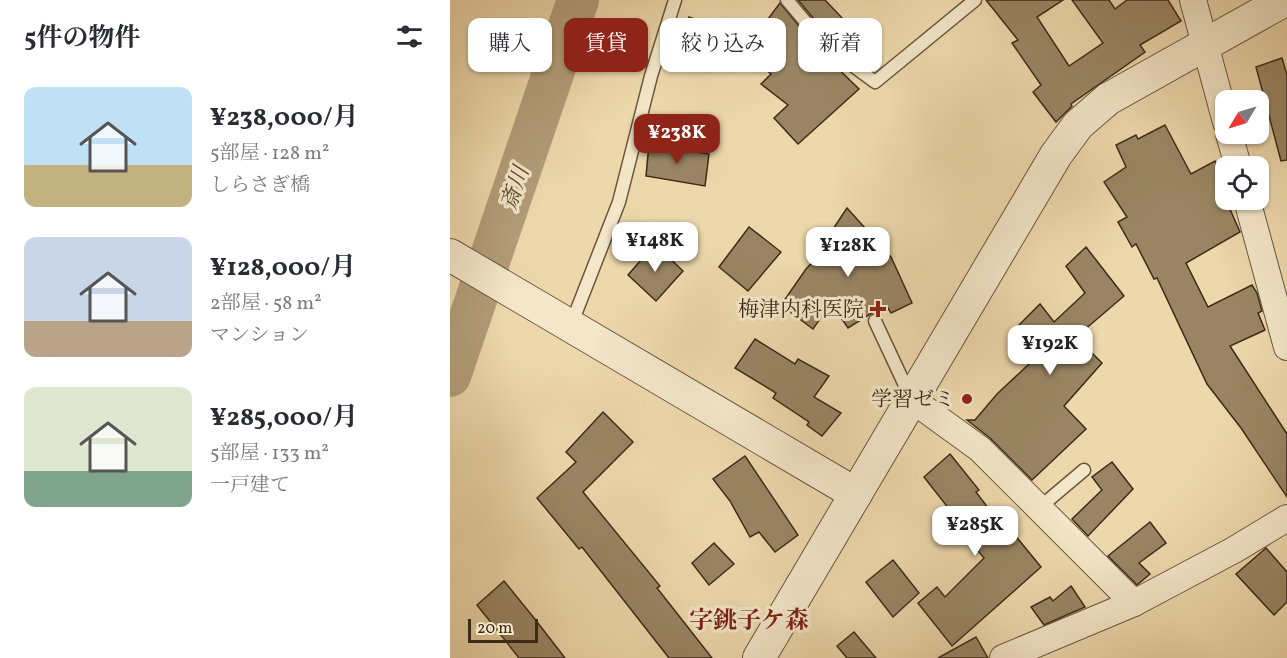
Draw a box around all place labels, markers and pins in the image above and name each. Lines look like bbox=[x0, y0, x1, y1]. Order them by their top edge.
pin: ¥238K bbox=[635, 114, 719, 165]
pin: ¥148K bbox=[613, 222, 697, 273]
pin: ¥128K bbox=[806, 227, 890, 278]
place label: 梅津内科医院 bbox=[738, 296, 864, 325]
marker: 梅津内科医院 bbox=[869, 300, 887, 318]
pin: ¥192K bbox=[1008, 325, 1092, 376]
place label: 学習ゼミ bbox=[871, 386, 955, 415]
marker: 学習ゼミ bbox=[960, 392, 974, 406]
pin: ¥285K bbox=[933, 506, 1017, 557]

